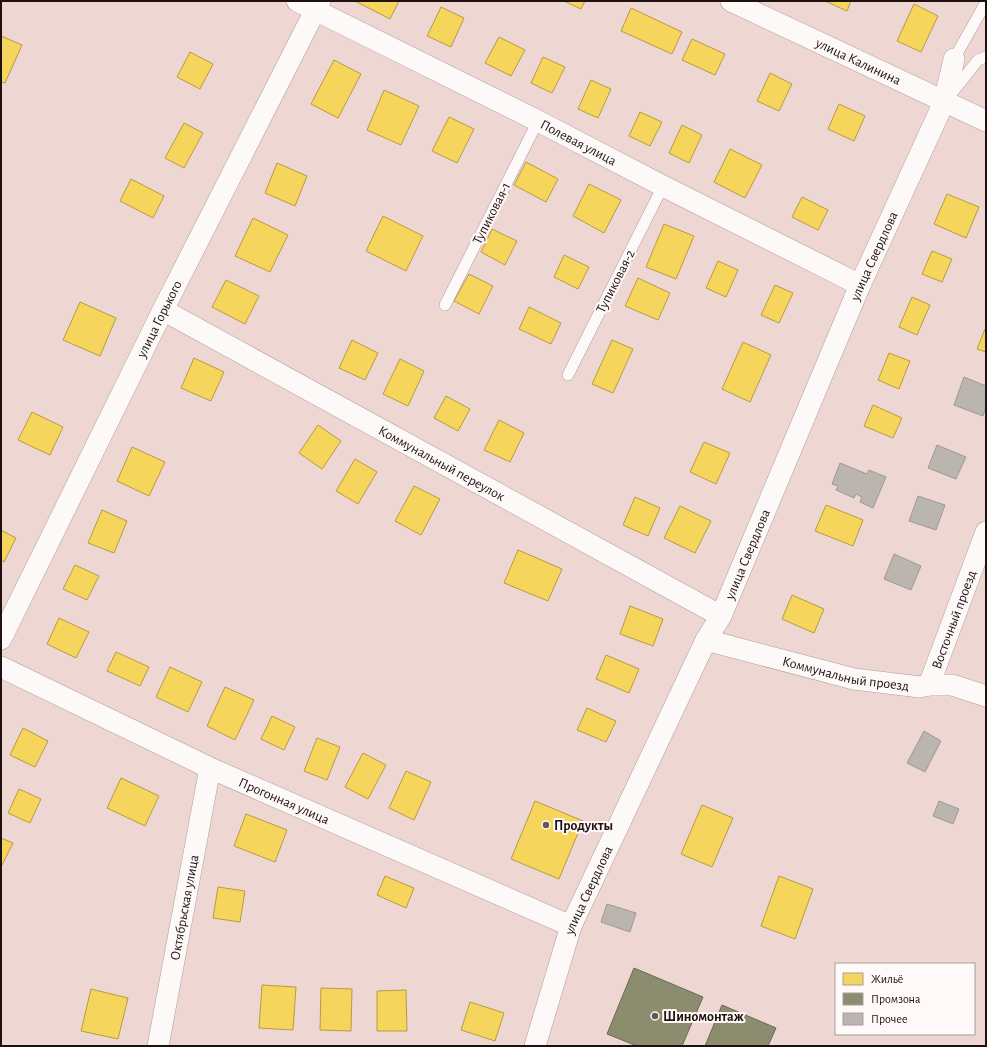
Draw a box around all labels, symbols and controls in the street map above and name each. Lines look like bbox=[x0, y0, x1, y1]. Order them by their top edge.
street label: улица Калинина bbox=[812, 36, 903, 88]
street label: Полевая улица bbox=[538, 118, 619, 169]
street label: Тупиковая-1 bbox=[470, 180, 513, 247]
street label: улица Свердлова bbox=[848, 209, 901, 304]
street label: Тупиковая-2 bbox=[594, 248, 638, 315]
street label: улица Горького bbox=[134, 278, 185, 361]
street label: Коммунальный переулок bbox=[376, 424, 507, 504]
street label: улица Свердлова bbox=[722, 507, 773, 603]
street label: Восточный проезд bbox=[930, 569, 979, 671]
street label: Коммунальный проезд bbox=[781, 654, 910, 694]
street label: Прогонная улица bbox=[236, 775, 332, 828]
place label: Продукты bbox=[554, 819, 613, 833]
marker: Продукты bbox=[541, 820, 551, 830]
street label: улица Свердлова bbox=[563, 843, 616, 937]
street label: Октябрьская улица bbox=[168, 853, 202, 962]
legend bbox=[835, 963, 975, 1035]
text: Жильё bbox=[871, 973, 903, 985]
text: Промзона bbox=[871, 993, 921, 1005]
place label: Шиномонтаж bbox=[663, 1010, 744, 1024]
marker: Шиномонтаж bbox=[650, 1011, 660, 1021]
text: Прочее bbox=[871, 1013, 907, 1025]

